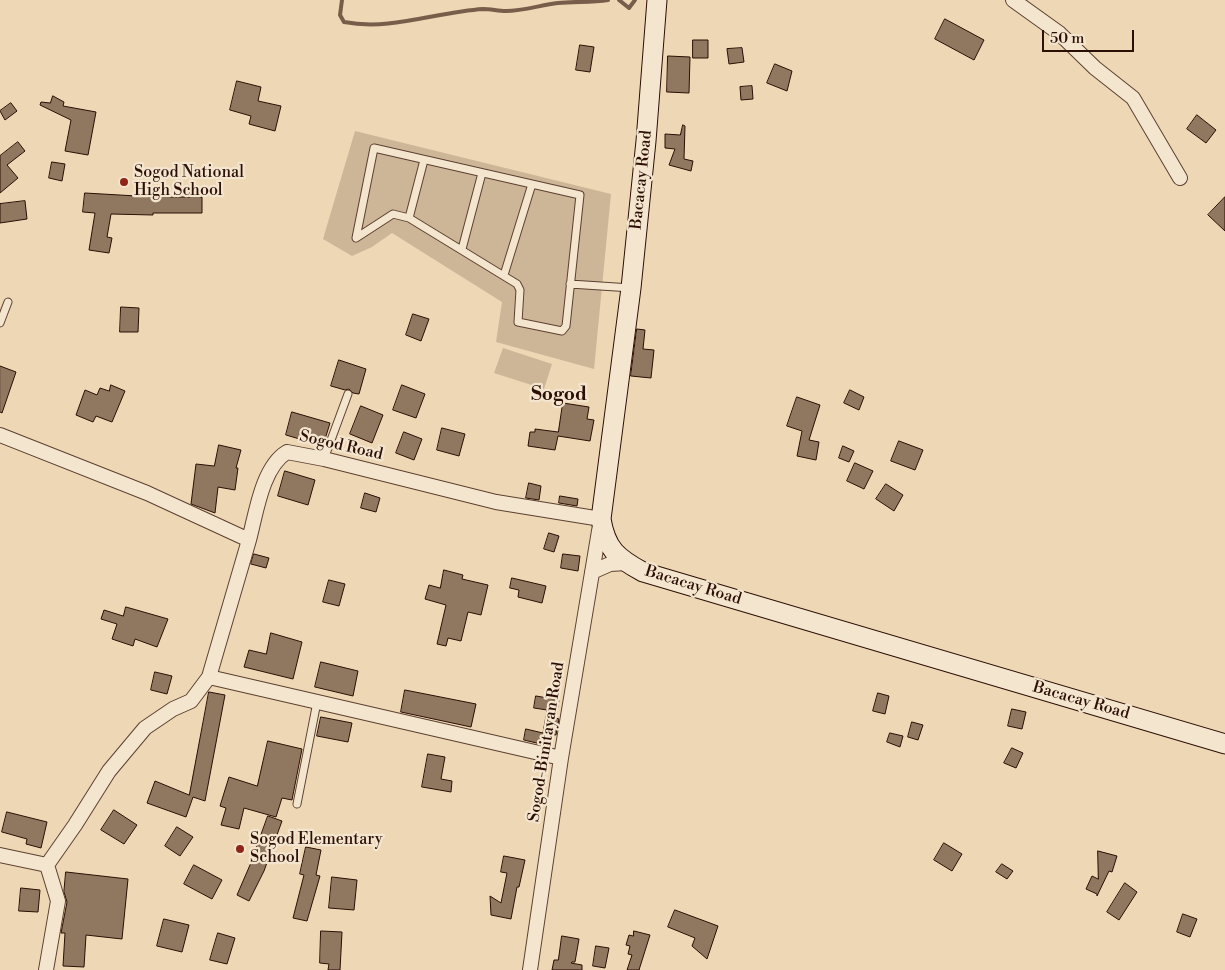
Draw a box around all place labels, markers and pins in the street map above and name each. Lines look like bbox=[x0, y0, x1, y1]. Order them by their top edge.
place label: Sogod National High School bbox=[134, 163, 244, 201]
marker: Sogod National High School bbox=[118, 176, 130, 188]
place label: Sogod Elementary School bbox=[250, 830, 383, 868]
marker: Sogod Elementary School bbox=[234, 843, 246, 855]

